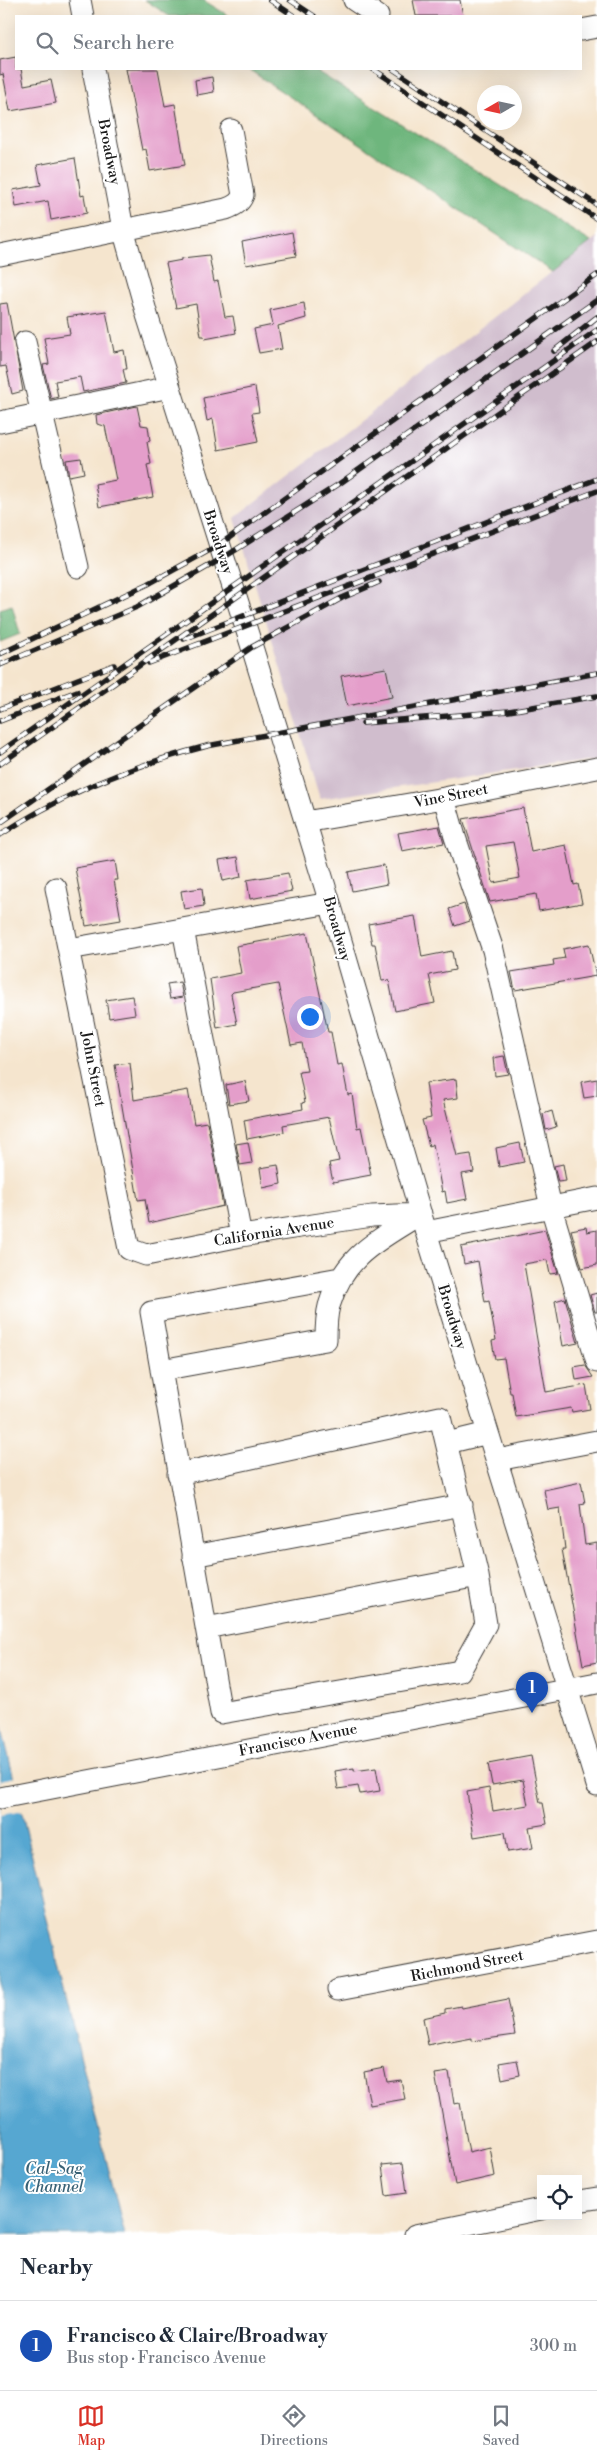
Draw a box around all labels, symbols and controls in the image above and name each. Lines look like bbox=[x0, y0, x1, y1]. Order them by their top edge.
search box bbox=[15, 15, 582, 70]
icon: search bbox=[33, 29, 61, 57]
text: Search here bbox=[73, 31, 174, 55]
north arrow bbox=[477, 85, 522, 130]
street label: Broadway bbox=[93, 116, 125, 187]
street label: Broadway bbox=[198, 506, 238, 577]
street label: Vine Street bbox=[411, 779, 490, 813]
street label: Broadway bbox=[318, 893, 356, 964]
your location bbox=[297, 1004, 323, 1030]
street label: John Street bbox=[76, 1029, 110, 1109]
street label: California Avenue bbox=[212, 1213, 336, 1251]
street label: Broadway bbox=[433, 1281, 471, 1352]
pin: 1 bbox=[516, 1672, 548, 1713]
street label: Francisco Avenue bbox=[237, 1719, 359, 1761]
street label: Richmond Street bbox=[409, 1946, 526, 1986]
water label: Cal-Sag Channel bbox=[24, 2159, 84, 2197]
map controls bbox=[537, 2175, 582, 2220]
button: locate bbox=[537, 2175, 582, 2220]
text: Nearby bbox=[20, 2255, 93, 2281]
text: Francisco & Claire/Broadway bbox=[67, 2324, 328, 2348]
text: 1 bbox=[32, 2336, 40, 2356]
text: 300 m bbox=[530, 2336, 577, 2356]
text: Bus stop · Francisco Avenue bbox=[67, 2348, 266, 2368]
tab: Map bbox=[77, 2402, 105, 2450]
tab: Directions bbox=[260, 2402, 328, 2450]
tab: Saved bbox=[483, 2402, 520, 2450]

